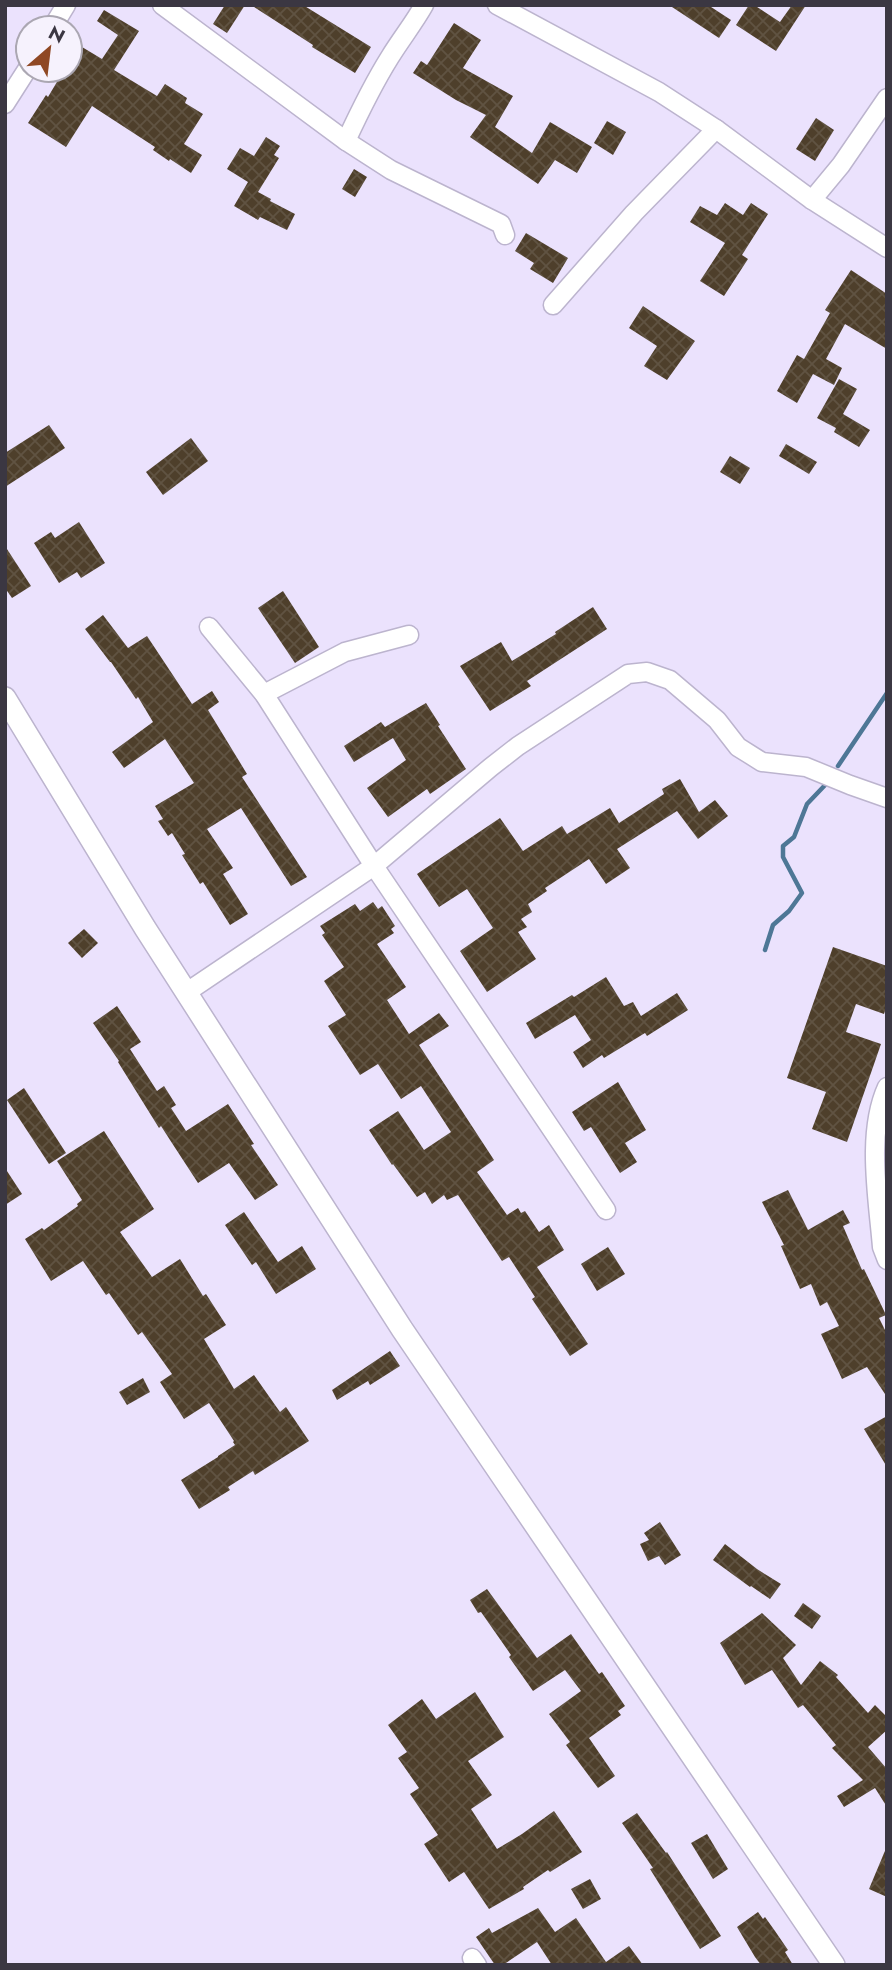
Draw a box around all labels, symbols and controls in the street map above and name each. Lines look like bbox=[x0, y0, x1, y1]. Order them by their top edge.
north arrow bbox=[14, 14, 84, 84]
text: N bbox=[44, 19, 70, 50]

